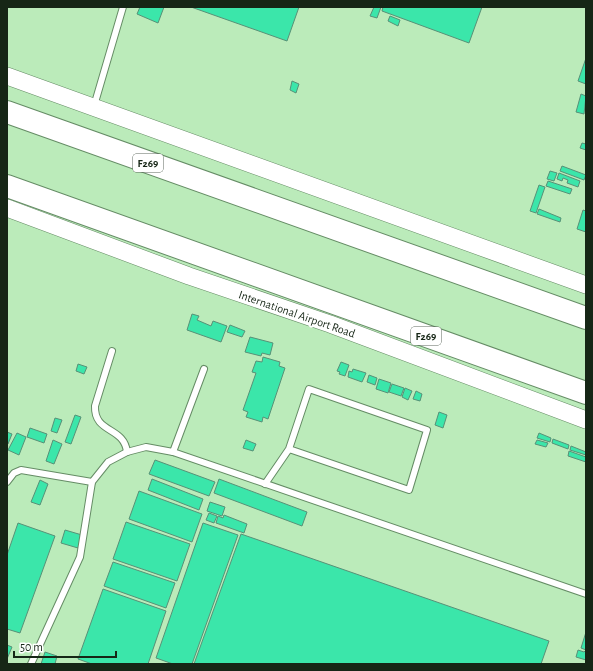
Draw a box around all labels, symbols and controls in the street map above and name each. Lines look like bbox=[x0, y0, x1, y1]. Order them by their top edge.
road number: F269 bbox=[133, 154, 163, 172]
street label: International Airport Road bbox=[237, 288, 357, 340]
road number: F269 bbox=[411, 327, 441, 345]
scale bar bbox=[14, 633, 116, 659]
text: 50 m bbox=[20, 641, 43, 653]

